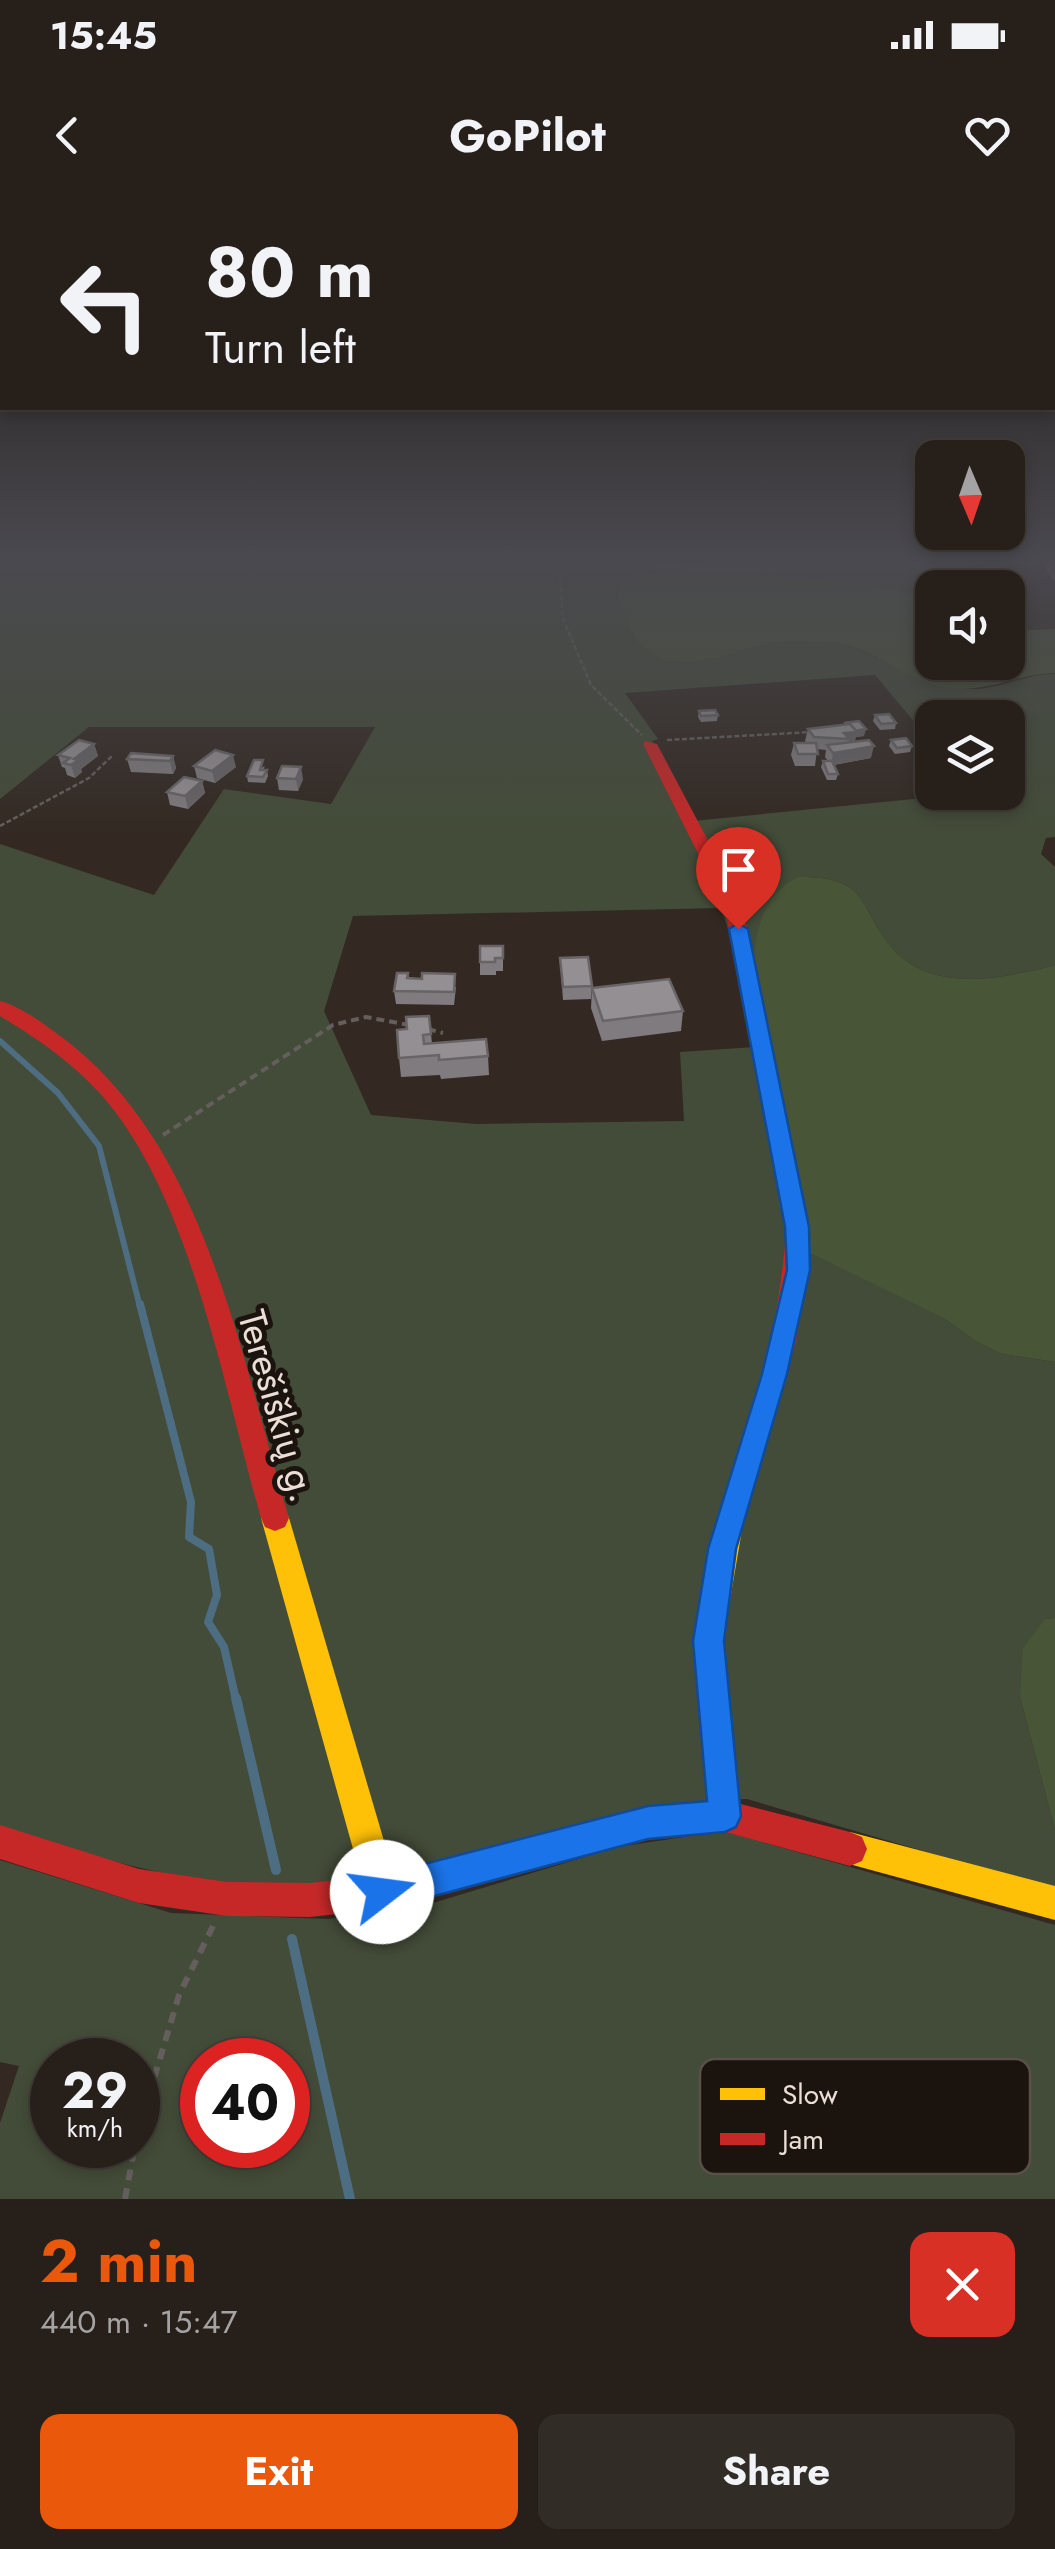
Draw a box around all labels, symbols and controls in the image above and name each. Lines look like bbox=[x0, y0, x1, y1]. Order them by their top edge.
text: 15:45 bbox=[50, 8, 157, 63]
text: GoPilot bbox=[449, 103, 606, 168]
icon: back bbox=[40, 108, 95, 163]
icon: heart bbox=[960, 108, 1015, 163]
text: 80 m bbox=[205, 222, 374, 323]
icon: left bbox=[40, 240, 170, 370]
text: Turn left bbox=[205, 315, 356, 380]
north arrow bbox=[915, 440, 1025, 550]
map controls bbox=[915, 440, 1025, 810]
button: sound bbox=[915, 570, 1025, 680]
button: layers bbox=[915, 700, 1025, 810]
pin bbox=[696, 827, 781, 930]
icon: arrive bbox=[711, 842, 766, 897]
street label: Terešiškių g. bbox=[224, 1304, 332, 1508]
position arrow bbox=[330, 1840, 434, 1944]
speed limit sign: 40 bbox=[180, 2038, 310, 2168]
text: 29 bbox=[62, 2054, 128, 2127]
legend bbox=[700, 2059, 1030, 2174]
text: Slow bbox=[782, 2074, 838, 2115]
text: km/h bbox=[67, 2110, 123, 2146]
text: Jam bbox=[778, 2119, 824, 2160]
text: 2 min bbox=[40, 2218, 198, 2305]
button: close bbox=[910, 2232, 1015, 2337]
text: 440 m · 15:47 bbox=[40, 2299, 237, 2345]
button: Exit bbox=[40, 2414, 518, 2529]
button: Share bbox=[538, 2414, 1015, 2529]

